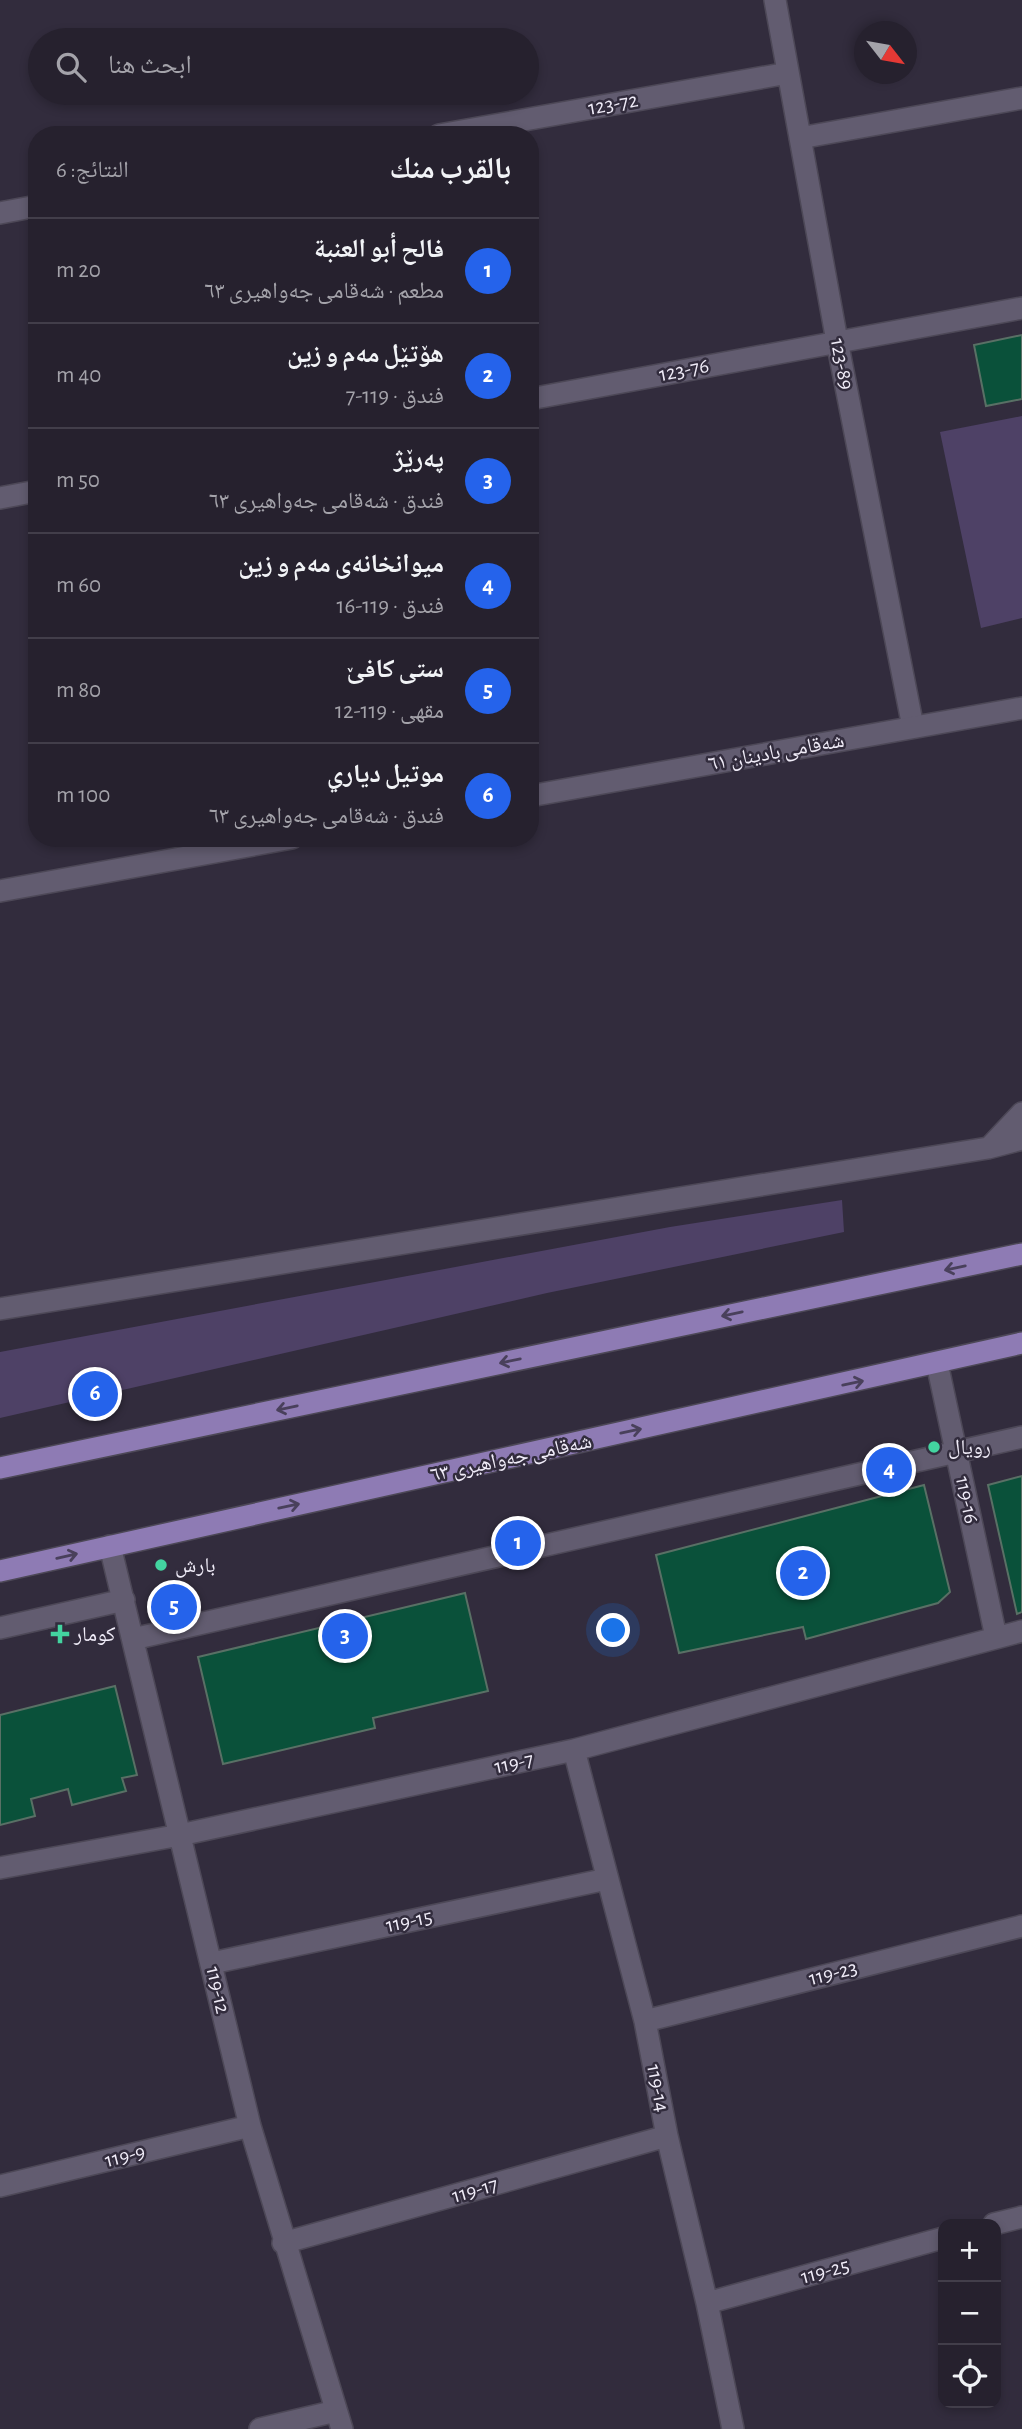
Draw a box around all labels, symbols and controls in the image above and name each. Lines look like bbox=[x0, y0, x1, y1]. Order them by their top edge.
north arrow bbox=[854, 21, 917, 84]
search box bbox=[28, 28, 539, 105]
icon: search bbox=[52, 48, 90, 86]
text: ابحث هنا bbox=[108, 52, 192, 78]
street label: 123-72 bbox=[586, 89, 640, 119]
text: بالقرب منك bbox=[389, 154, 511, 184]
text: النتائج: 6 bbox=[56, 159, 129, 182]
text: فالح أبو العنبة bbox=[314, 236, 444, 262]
text: 20 m bbox=[56, 259, 101, 282]
text: 1 bbox=[484, 259, 492, 282]
text: مطعم · شەقامی جەواهیری ٦٣ bbox=[204, 280, 444, 303]
street label: 123-89 bbox=[827, 337, 857, 391]
text: هۆتێل مەم و زین bbox=[287, 341, 444, 367]
street label: 123-76 bbox=[657, 355, 711, 385]
text: 40 m bbox=[56, 364, 101, 387]
text: 2 bbox=[483, 364, 493, 387]
text: فندق · 119-7 bbox=[346, 385, 444, 408]
text: پەرێژ bbox=[394, 446, 444, 472]
text: 50 m bbox=[56, 469, 100, 492]
text: 3 bbox=[483, 469, 493, 492]
text: فندق · شەقامی جەواهیری ٦٣ bbox=[209, 490, 444, 513]
text: میوانخانەی مەم و زین bbox=[238, 551, 444, 577]
text: 60 m bbox=[56, 574, 101, 597]
text: 4 bbox=[482, 574, 494, 597]
text: فندق · 119-16 bbox=[337, 595, 444, 618]
text: ستی کافێ bbox=[347, 656, 444, 682]
text: 80 m bbox=[56, 679, 101, 702]
text: 5 bbox=[483, 679, 493, 702]
text: مقهى · 119-12 bbox=[335, 700, 444, 723]
street label: شەقامی بادینان ٦١ bbox=[706, 730, 846, 776]
text: موتيل دياري bbox=[327, 761, 444, 787]
text: 100 m bbox=[56, 784, 110, 807]
text: 6 bbox=[482, 784, 494, 807]
text: فندق · شەقامی جەواهیری ٦٣ bbox=[209, 805, 444, 828]
one-way arrow bbox=[944, 1261, 967, 1275]
one-way arrow bbox=[721, 1308, 744, 1322]
one-way arrow bbox=[499, 1354, 522, 1368]
pin: 6 bbox=[72, 1368, 118, 1420]
one-way arrow bbox=[841, 1375, 864, 1389]
one-way arrow bbox=[276, 1401, 299, 1415]
one-way arrow bbox=[619, 1424, 642, 1438]
street label: شەقامی جەواهیری ٦٣ bbox=[428, 1431, 594, 1487]
place label: رویال bbox=[948, 1437, 991, 1459]
marker: رویال bbox=[926, 1439, 942, 1455]
pin: 4 bbox=[866, 1444, 912, 1496]
street label: 119-16 bbox=[952, 1474, 982, 1526]
one-way arrow bbox=[277, 1499, 300, 1513]
pin: 1 bbox=[495, 1517, 541, 1569]
pin: 2 bbox=[780, 1547, 826, 1599]
one-way arrow bbox=[55, 1548, 77, 1561]
place label: بارش bbox=[175, 1555, 215, 1578]
marker: بارش bbox=[153, 1557, 169, 1573]
pin: 5 bbox=[151, 1581, 197, 1633]
pin: 3 bbox=[322, 1610, 368, 1662]
your location bbox=[596, 1613, 630, 1647]
place label: کومار bbox=[73, 1624, 116, 1645]
marker: کومار bbox=[52, 1626, 68, 1642]
street label: 119-7 bbox=[492, 1749, 536, 1777]
street label: 119-15 bbox=[384, 1906, 434, 1936]
street label: 119-23 bbox=[807, 1957, 859, 1989]
street label: 119-12 bbox=[202, 1964, 234, 2016]
street label: 119-14 bbox=[643, 2062, 673, 2114]
street label: 119-9 bbox=[103, 2141, 147, 2171]
street label: 119-17 bbox=[450, 2173, 501, 2207]
map controls bbox=[938, 2219, 1001, 2408]
button: + bbox=[938, 2219, 1001, 2282]
street label: 119-25 bbox=[799, 2255, 851, 2287]
button: − bbox=[938, 2282, 1001, 2345]
button: locate bbox=[938, 2345, 1001, 2408]

